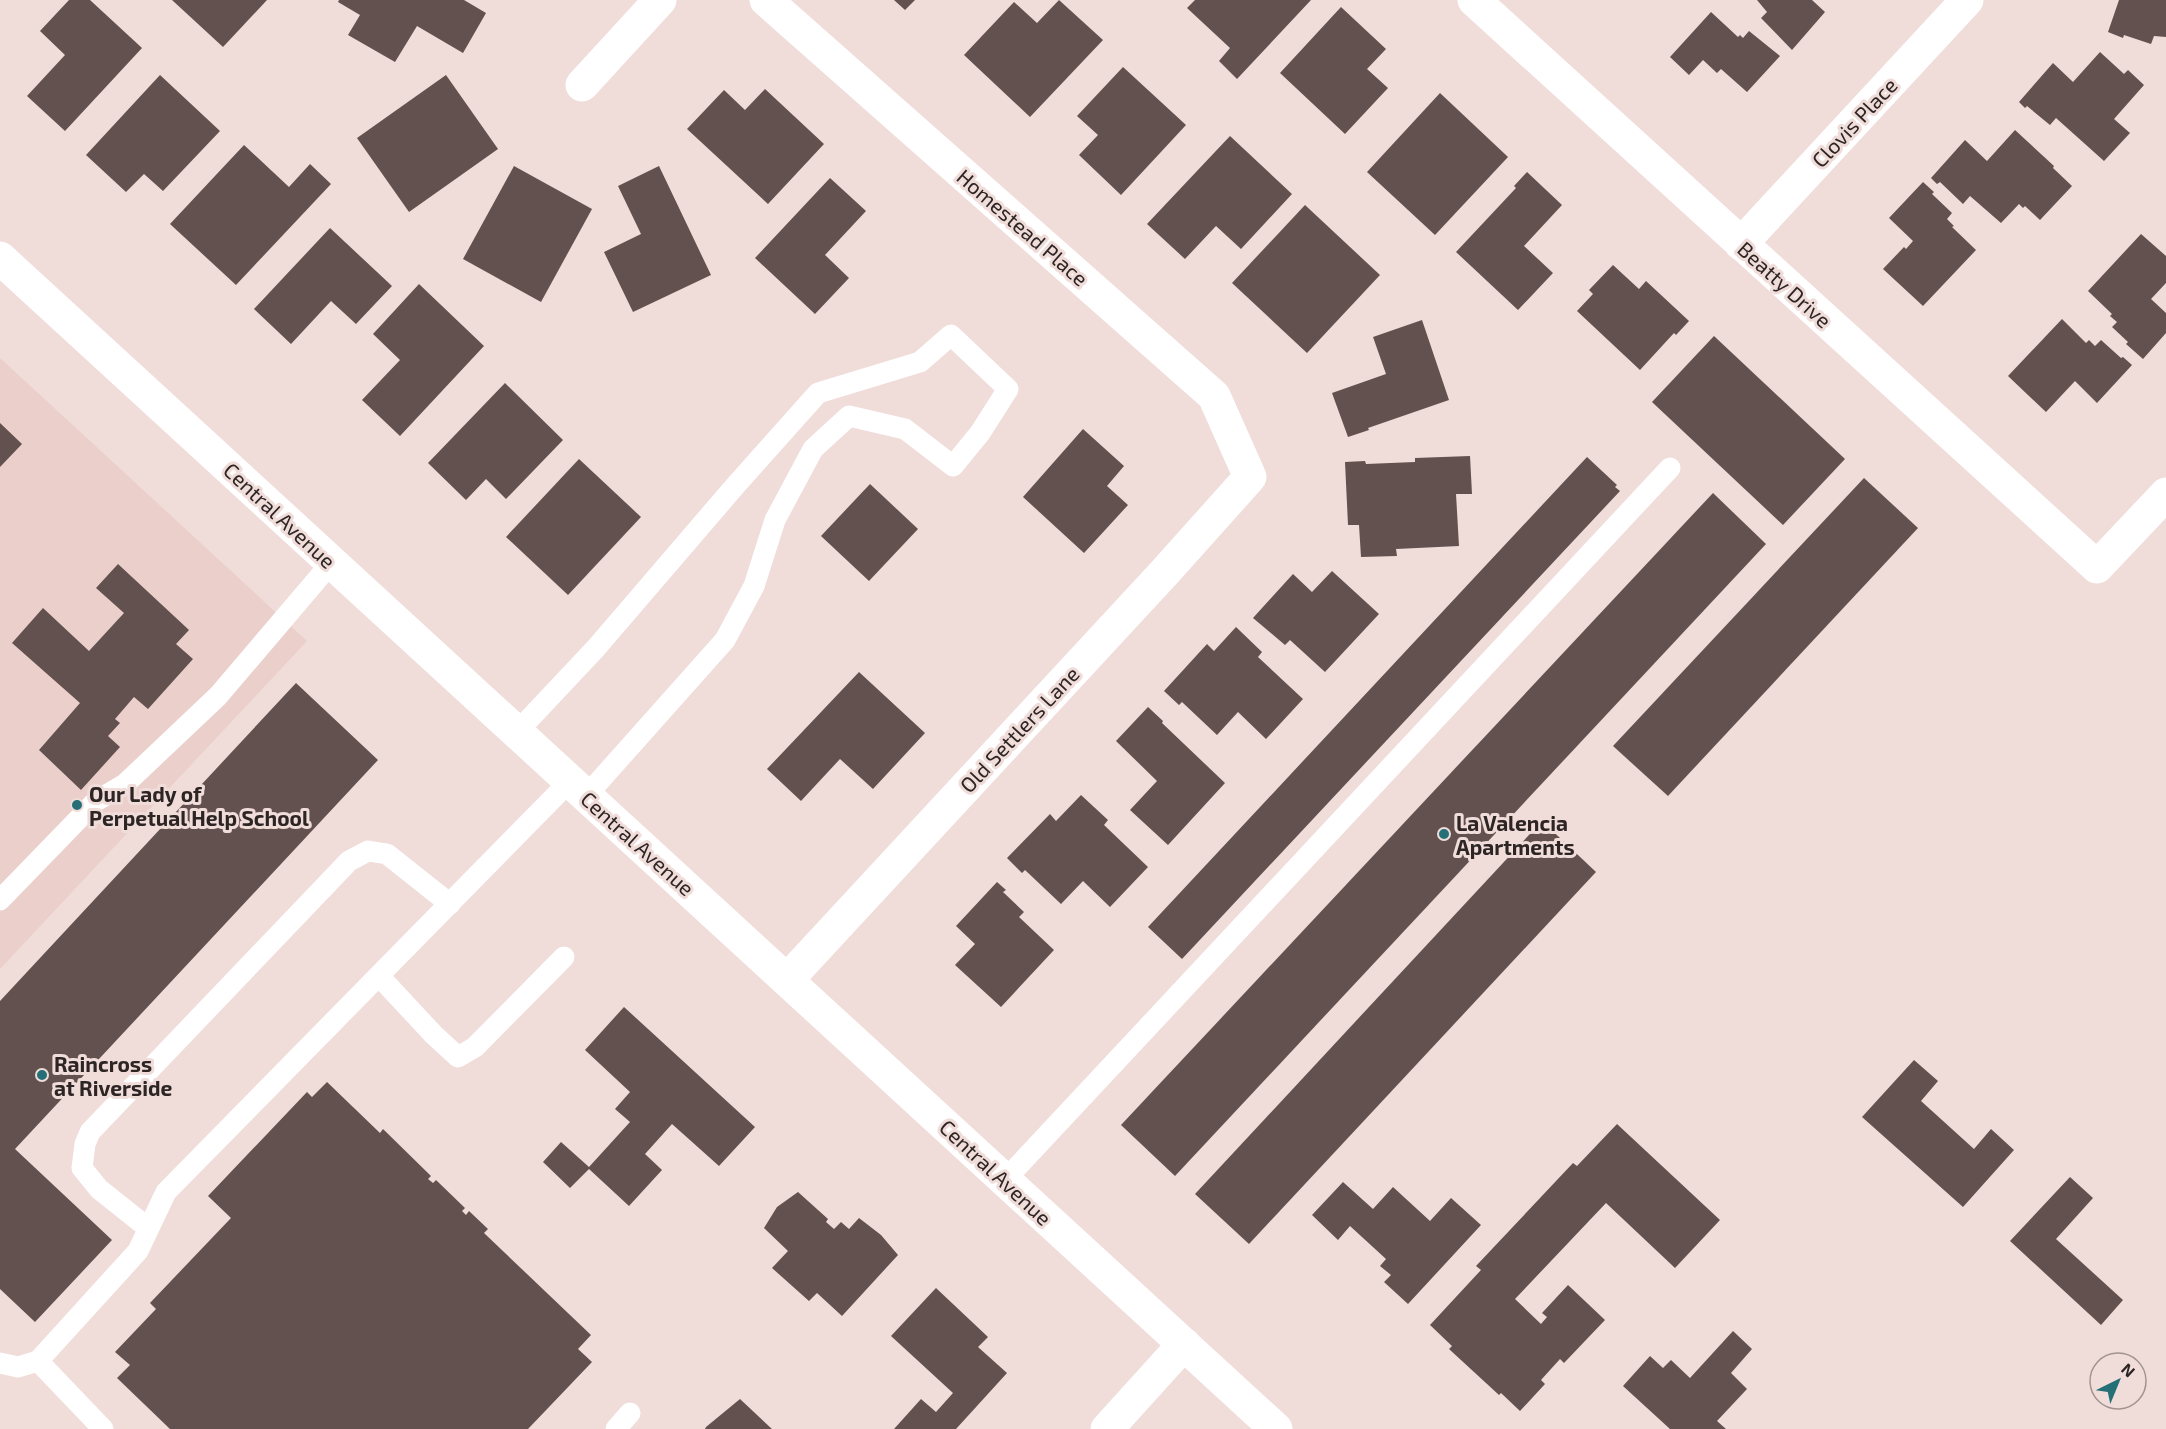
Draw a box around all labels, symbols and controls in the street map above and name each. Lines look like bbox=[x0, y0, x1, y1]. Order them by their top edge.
street label: Clovis Place bbox=[1806, 72, 1902, 172]
street label: Homestead Place bbox=[952, 163, 1094, 291]
street label: Beatty Drive bbox=[1733, 236, 1837, 332]
street label: Central Avenue bbox=[219, 457, 341, 573]
street label: Old Settlers Lane bbox=[954, 661, 1084, 797]
place label: Our Lady of Perpetual Help School bbox=[89, 781, 309, 830]
street label: Central Avenue bbox=[576, 786, 700, 900]
marker: Our Lady of Perpetual Help School bbox=[70, 798, 84, 812]
place label: La Valencia Apartments bbox=[1456, 810, 1575, 859]
marker: La Valencia Apartments bbox=[1437, 827, 1451, 841]
place label: Raincross at Riverside bbox=[54, 1051, 172, 1100]
marker: Raincross at Riverside bbox=[35, 1068, 49, 1082]
street label: Central Avenue bbox=[935, 1114, 1057, 1230]
north arrow bbox=[2088, 1351, 2148, 1411]
text: N bbox=[2118, 1359, 2139, 1381]

